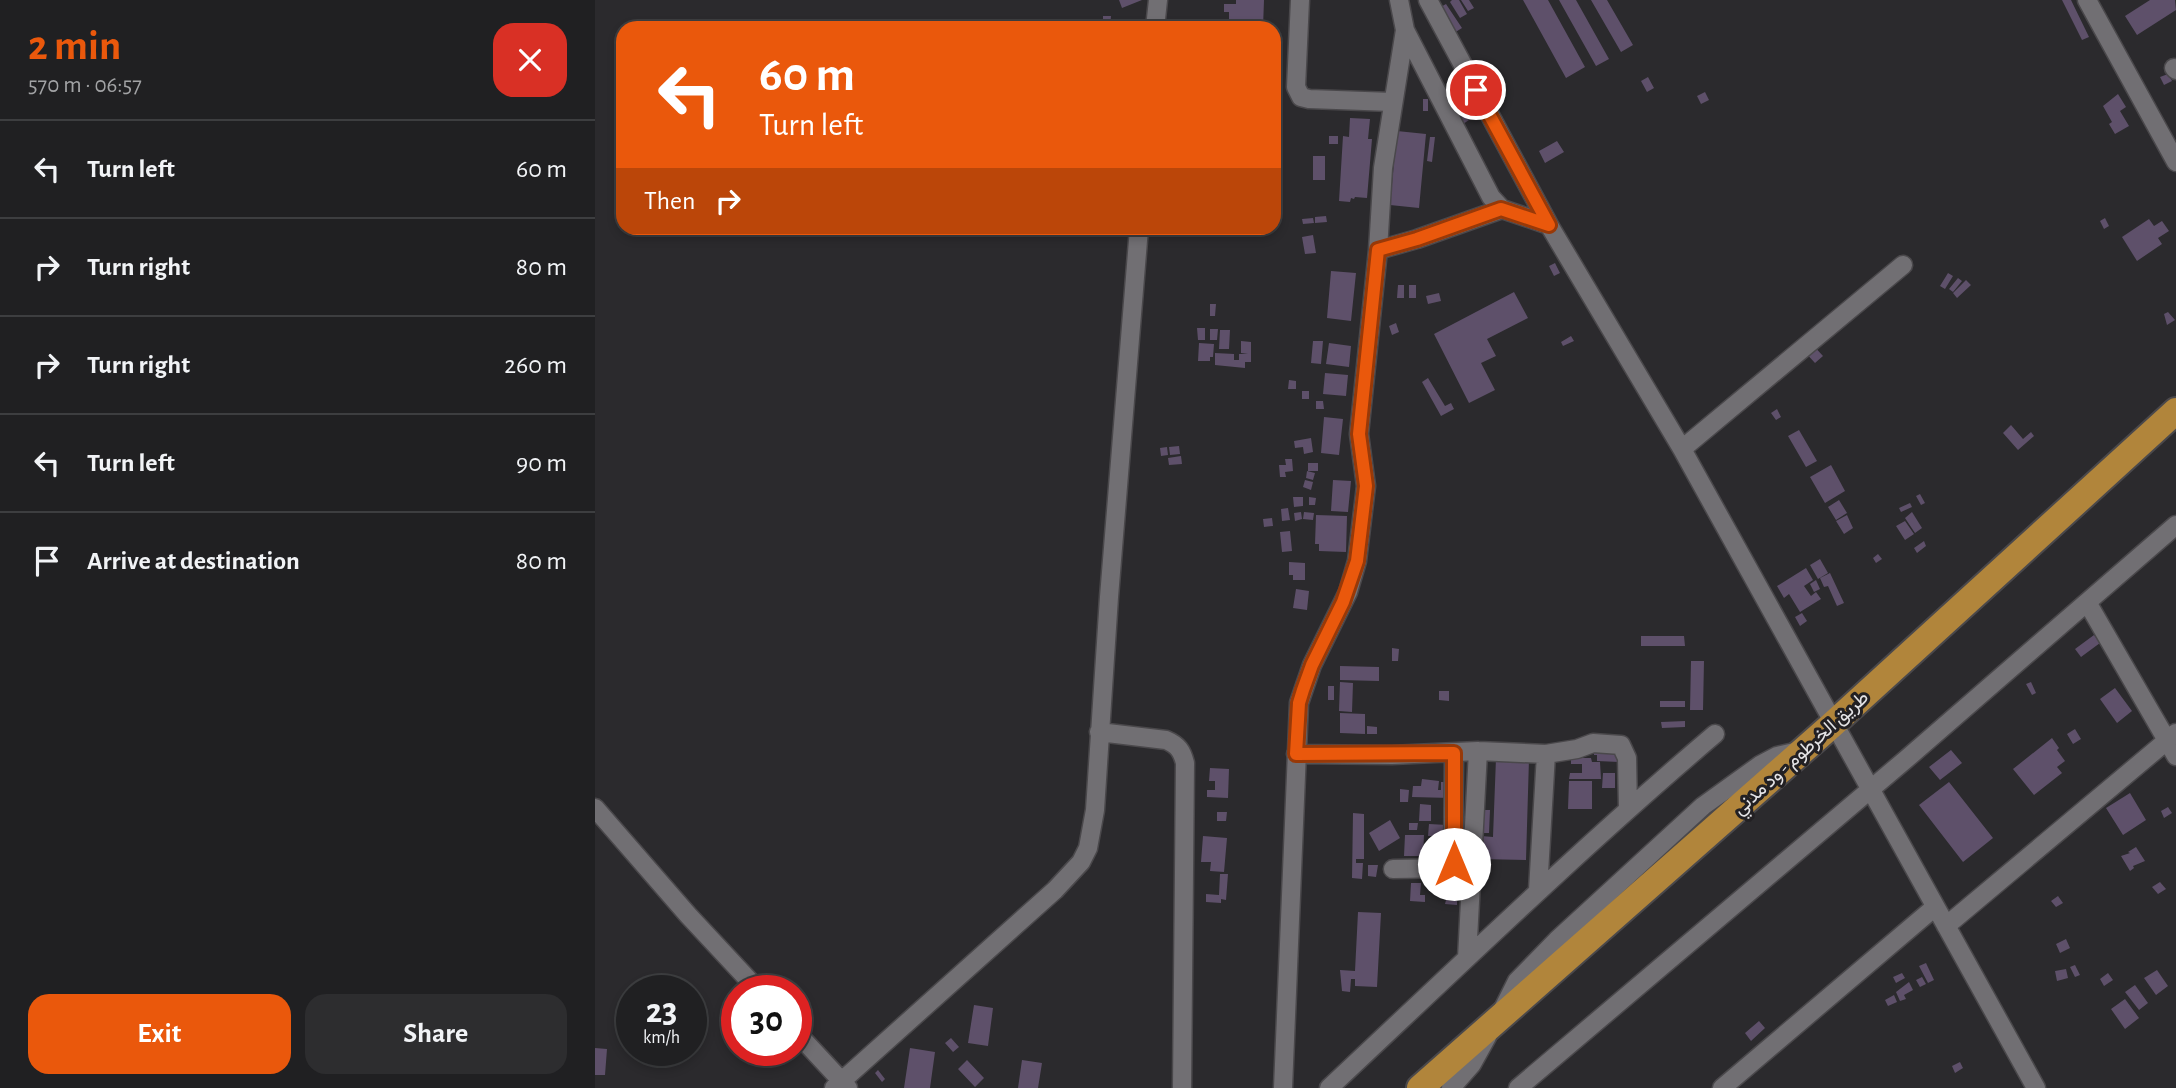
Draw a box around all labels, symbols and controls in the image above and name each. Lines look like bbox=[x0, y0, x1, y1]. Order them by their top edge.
button: close bbox=[493, 23, 567, 97]
text: 2 min bbox=[28, 25, 121, 67]
icon: left bbox=[644, 49, 735, 140]
text: 60 m bbox=[759, 51, 855, 100]
pin bbox=[1446, 60, 1506, 120]
icon: arrive bbox=[1457, 71, 1495, 109]
text: 570 m · 06:57 bbox=[28, 74, 142, 97]
text: Turn left bbox=[759, 109, 863, 141]
icon: left bbox=[28, 150, 66, 188]
text: Turn left bbox=[87, 156, 175, 182]
text: 60 m bbox=[516, 156, 567, 182]
icon: right bbox=[709, 182, 747, 220]
text: Then bbox=[644, 188, 695, 214]
icon: right bbox=[28, 248, 66, 286]
text: Turn right bbox=[87, 254, 190, 280]
text: 80 m bbox=[516, 254, 567, 280]
icon: right bbox=[28, 346, 66, 384]
text: Turn right bbox=[87, 352, 190, 378]
text: 260 m bbox=[504, 352, 567, 378]
icon: left bbox=[28, 444, 66, 482]
text: Turn left bbox=[87, 450, 175, 476]
text: 90 m bbox=[516, 450, 567, 476]
icon: arrive bbox=[28, 542, 66, 580]
text: Arrive at destination bbox=[87, 548, 300, 574]
text: 80 m bbox=[516, 548, 567, 574]
street label: طريق الخرطوم - ود مدني bbox=[1730, 688, 1876, 822]
position arrow bbox=[1417, 827, 1491, 901]
speed limit sign: 30 bbox=[721, 975, 812, 1066]
button: Exit bbox=[28, 994, 291, 1074]
button: Share bbox=[305, 994, 567, 1074]
text: 23 bbox=[646, 994, 677, 1029]
text: km/h bbox=[643, 1029, 680, 1047]

